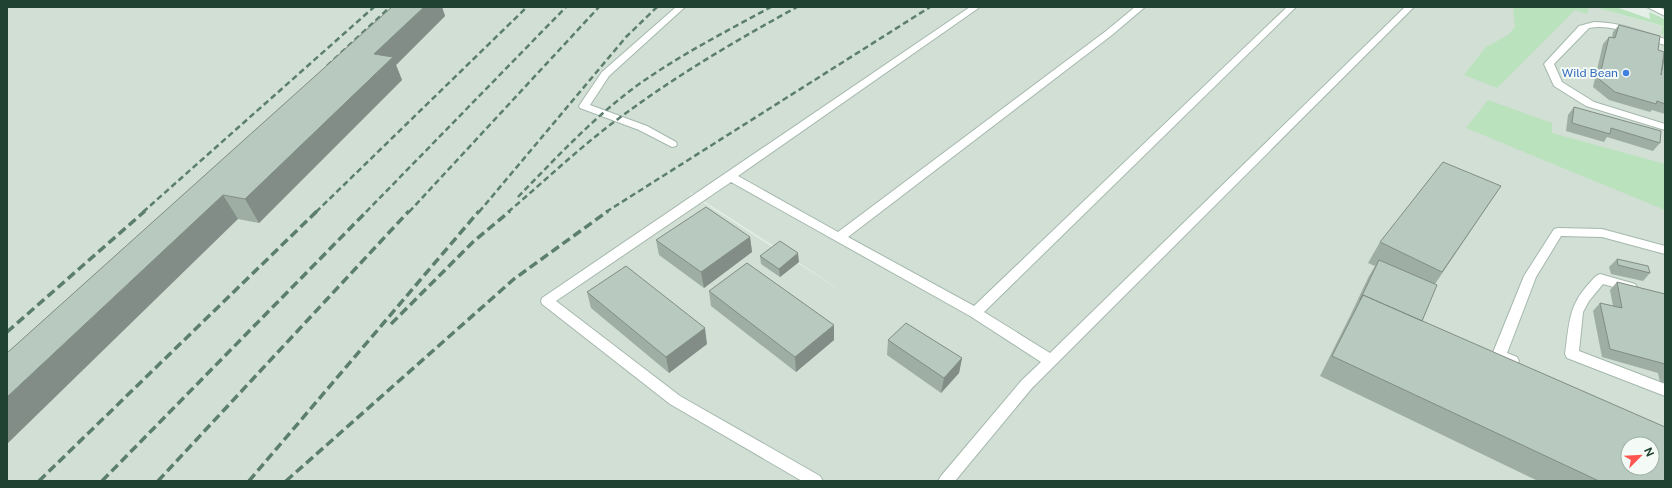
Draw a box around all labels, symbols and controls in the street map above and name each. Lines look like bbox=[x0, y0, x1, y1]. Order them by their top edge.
place label: Wild Bean bbox=[1562, 66, 1618, 80]
marker: Wild Bean bbox=[1621, 68, 1631, 78]
north arrow bbox=[1620, 436, 1660, 476]
text: N bbox=[1642, 446, 1656, 458]

